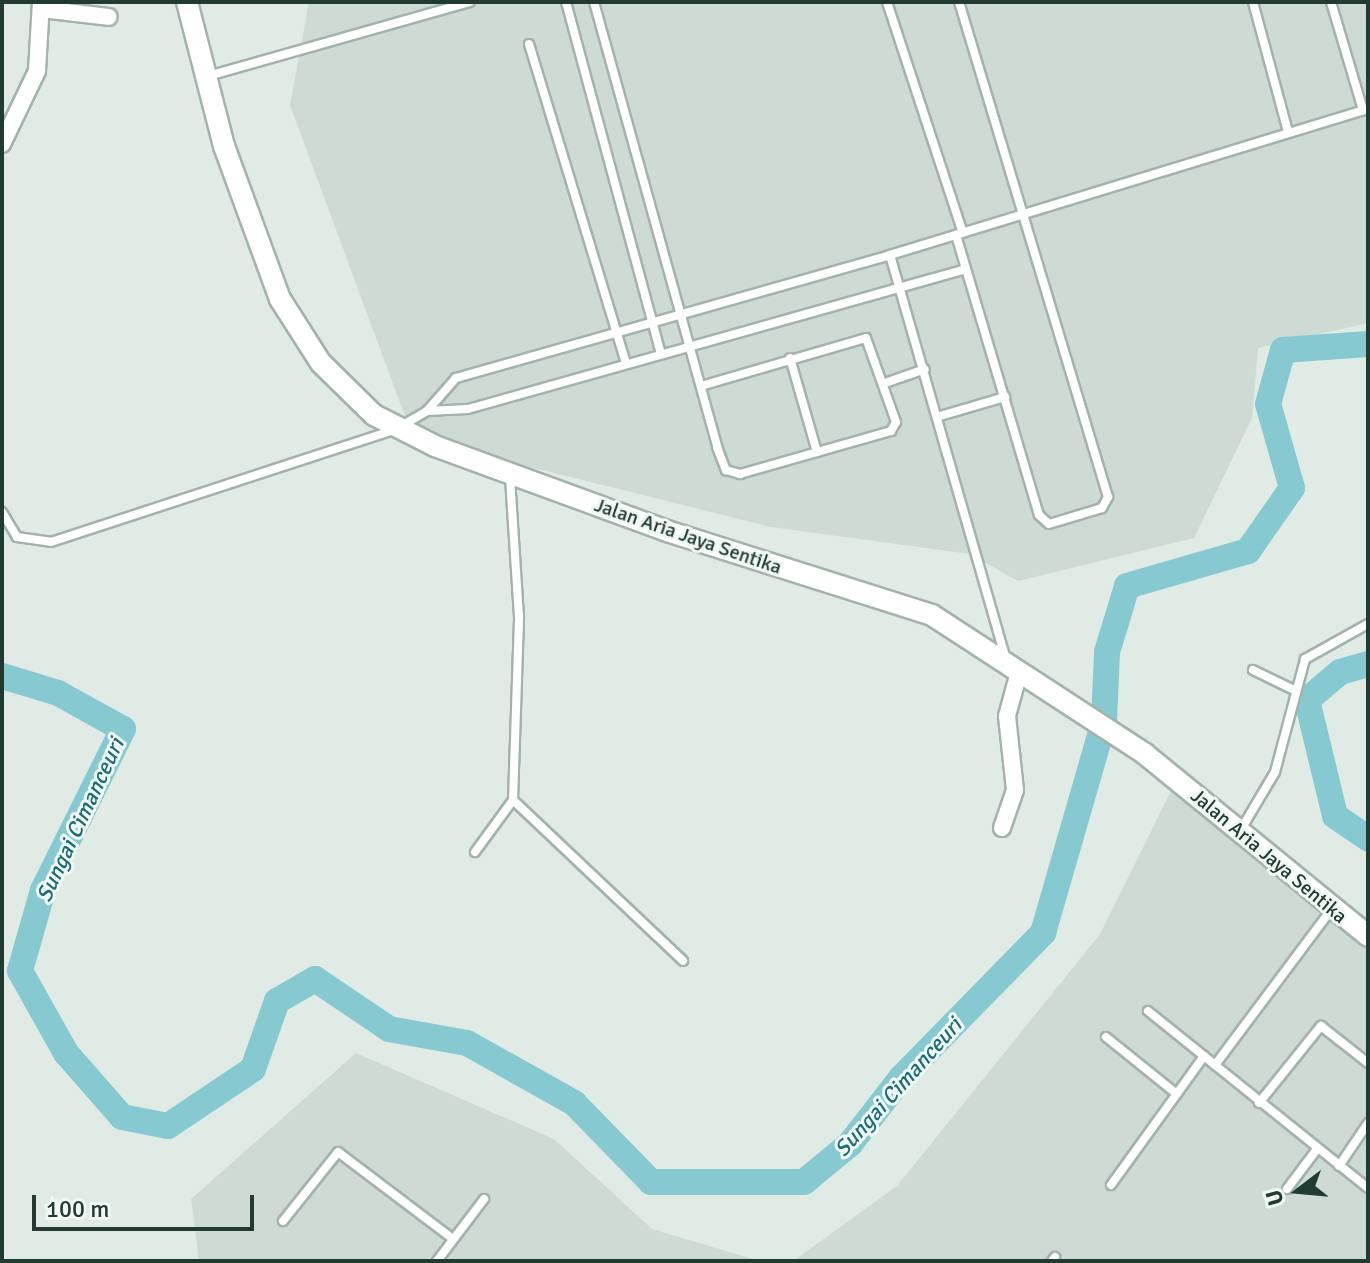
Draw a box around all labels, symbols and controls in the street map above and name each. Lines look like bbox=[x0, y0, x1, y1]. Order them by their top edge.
street label: Jalan Aria Jaya Sentika bbox=[591, 493, 785, 579]
water label: Sungai Cimanceuri bbox=[31, 734, 129, 906]
street label: Jalan Aria Jaya Sentika bbox=[1186, 784, 1352, 928]
water label: Sungai Cimanceuri bbox=[829, 1012, 967, 1162]
north arrow bbox=[1258, 1151, 1338, 1231]
scale bar bbox=[36, 1179, 258, 1229]
text: U bbox=[1259, 1187, 1289, 1209]
text: 100 m bbox=[46, 1194, 109, 1224]

